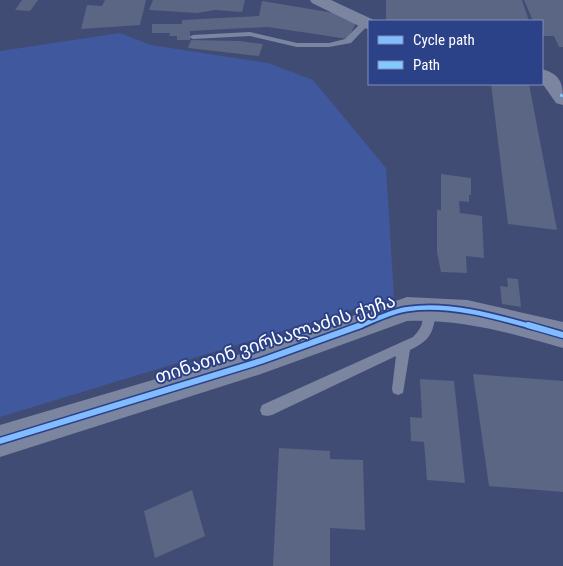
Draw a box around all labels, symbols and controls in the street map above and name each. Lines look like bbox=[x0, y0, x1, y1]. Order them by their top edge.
legend bbox=[368, 20, 543, 85]
text: Cycle path bbox=[413, 31, 475, 49]
text: Path bbox=[413, 56, 440, 74]
street label: თინათინ ვირსალაძის ქუჩა bbox=[152, 290, 398, 388]

